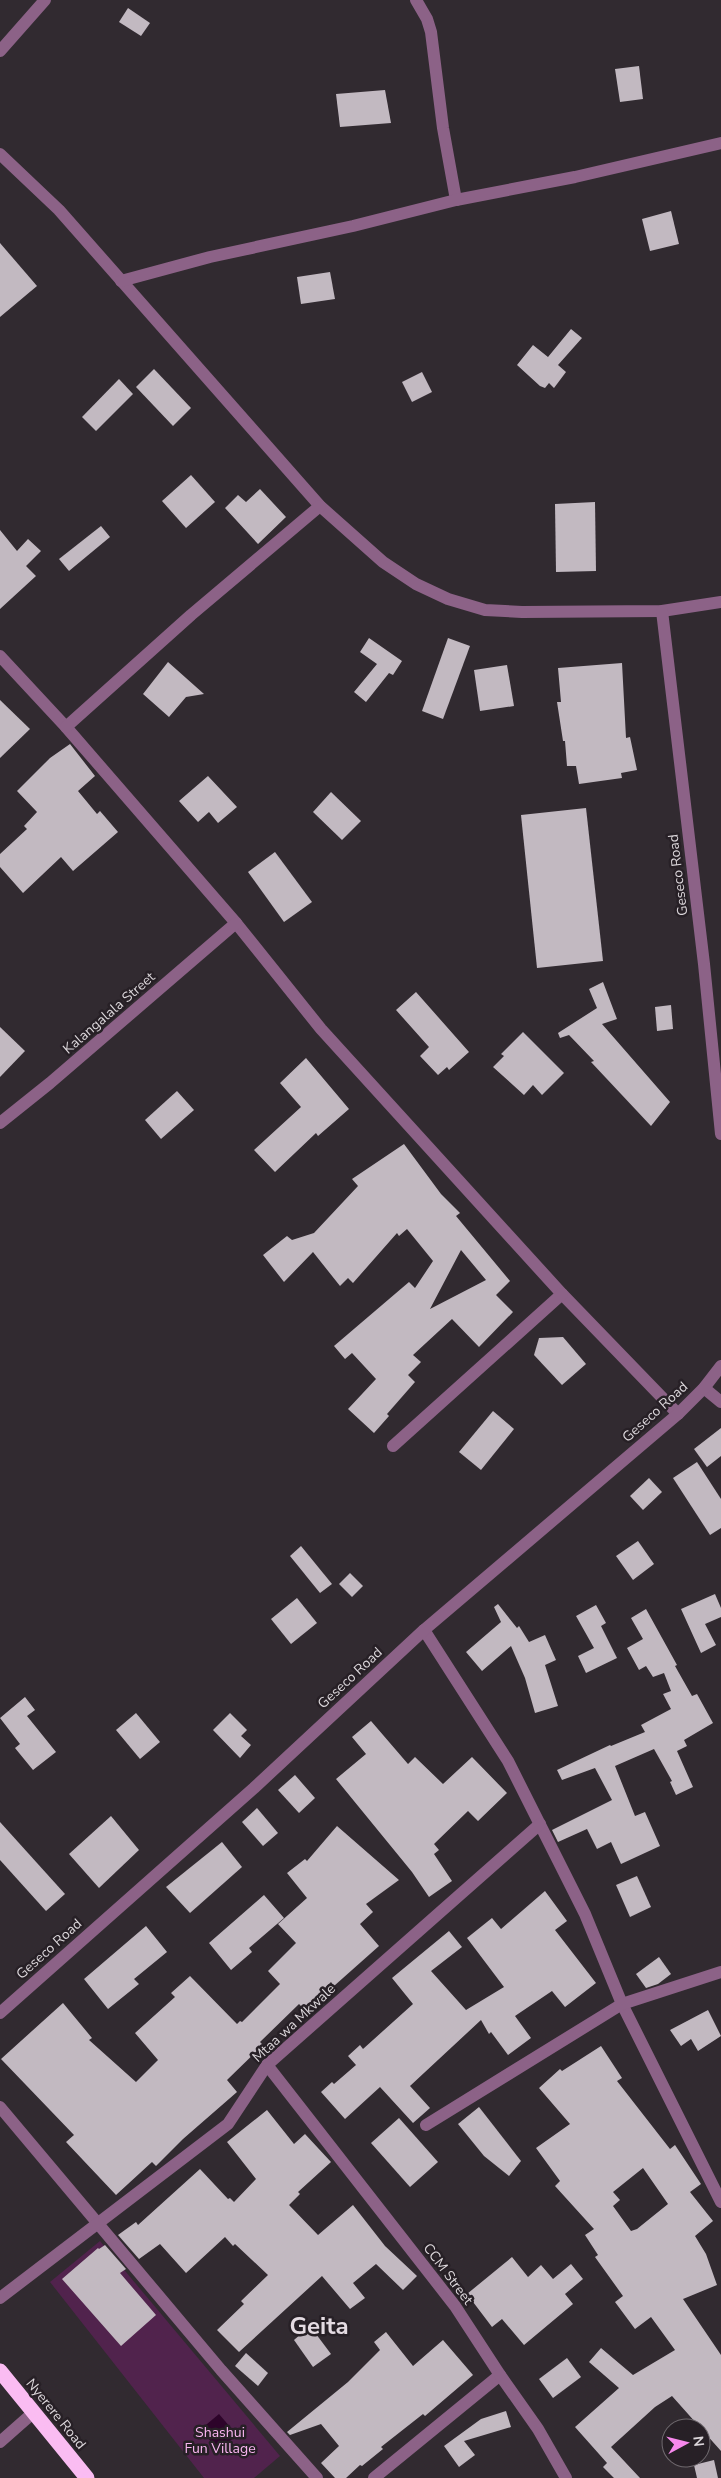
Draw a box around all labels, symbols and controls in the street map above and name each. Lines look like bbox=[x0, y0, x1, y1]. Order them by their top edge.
street label: Geseco Road bbox=[664, 833, 692, 917]
street label: Kalangalala Street bbox=[59, 968, 159, 1058]
street label: Geseco Road bbox=[618, 1377, 692, 1447]
street label: Geseco Road bbox=[314, 1643, 386, 1713]
street label: Geseco Road bbox=[12, 1914, 86, 1984]
street label: Mtaa wa Mkwale bbox=[248, 1979, 340, 2067]
street label: CCM Street bbox=[419, 2239, 477, 2309]
district label: Geita bbox=[289, 2310, 349, 2342]
street label: Nyerere Road bbox=[22, 2375, 90, 2453]
north arrow bbox=[661, 2418, 711, 2468]
park label: Shashui Fun Village bbox=[184, 2423, 256, 2458]
text: N bbox=[688, 2435, 708, 2448]

